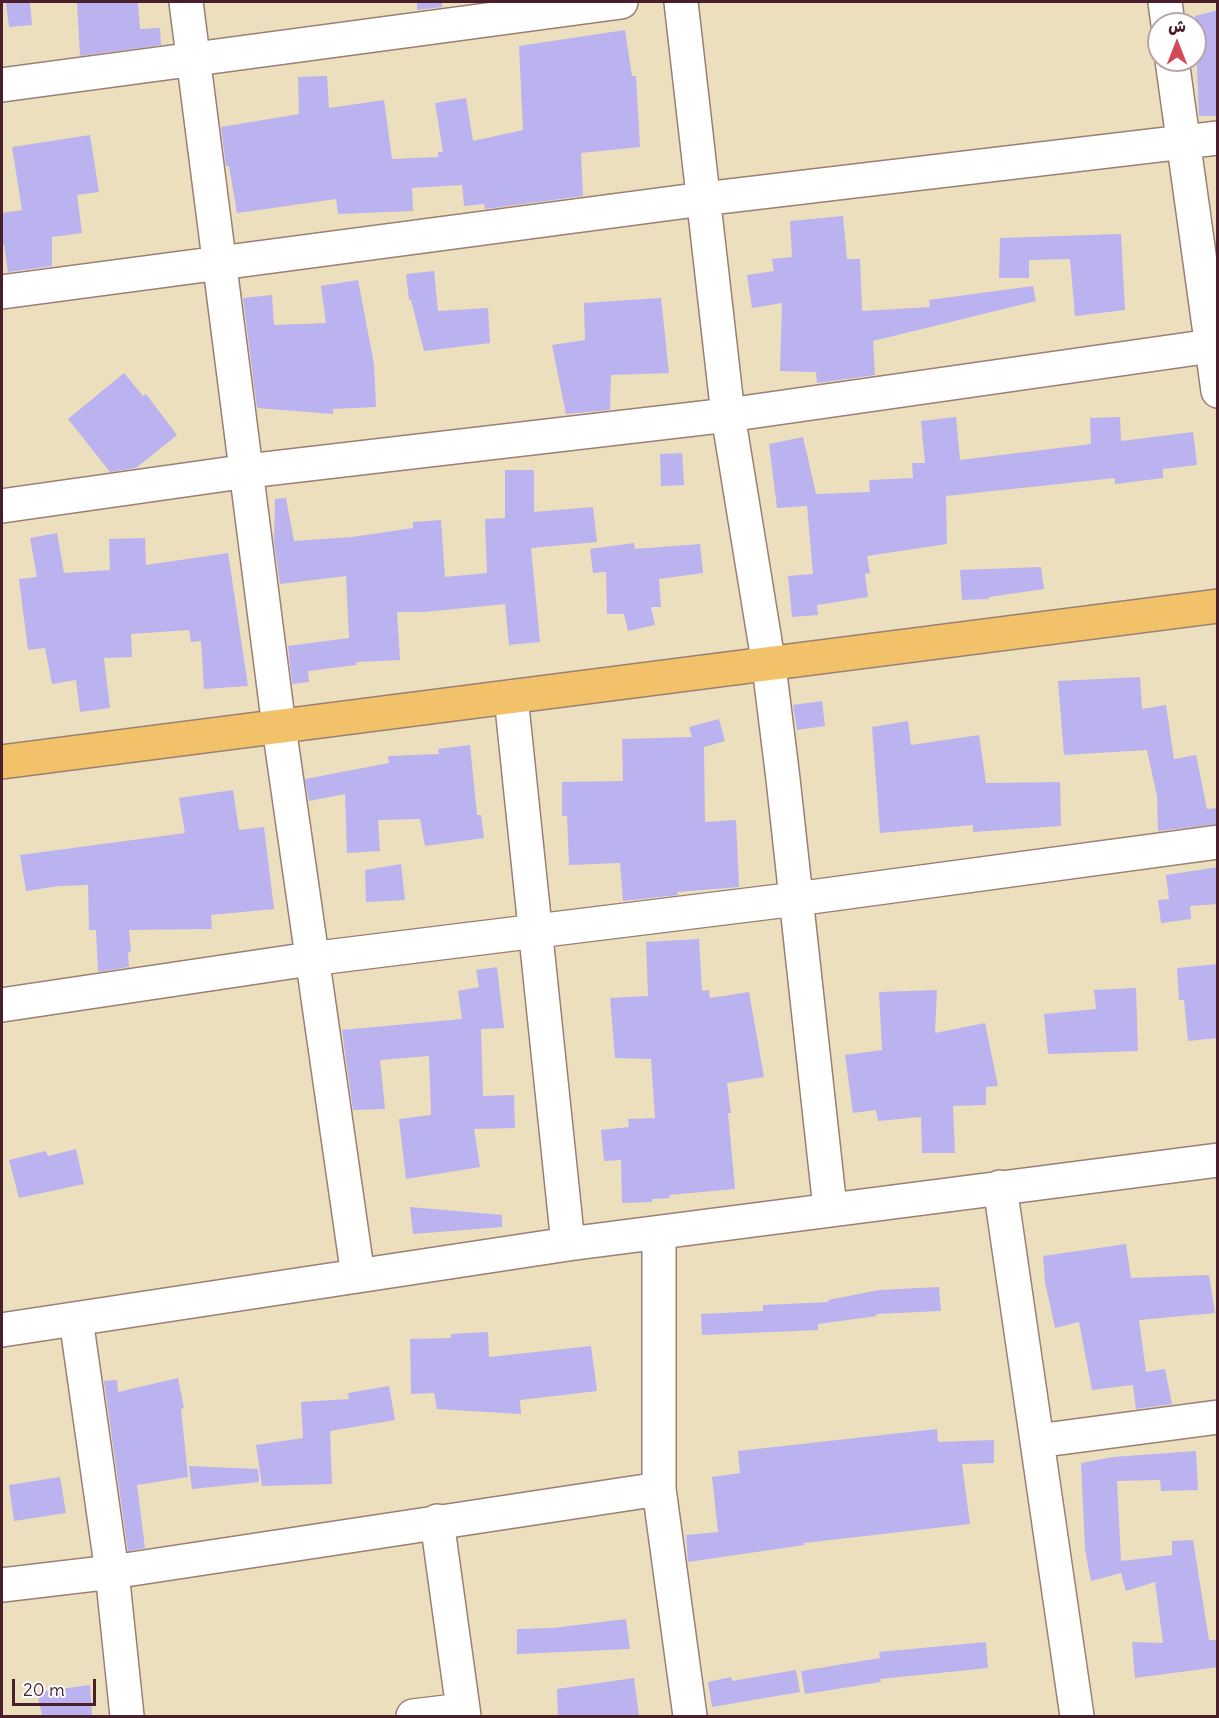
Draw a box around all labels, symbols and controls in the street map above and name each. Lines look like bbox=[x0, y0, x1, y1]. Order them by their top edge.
north arrow bbox=[1147, 12, 1207, 72]
text: ش bbox=[1168, 16, 1186, 36]
scale bar bbox=[15, 1667, 99, 1705]
text: 20 m bbox=[23, 1678, 65, 1701]

